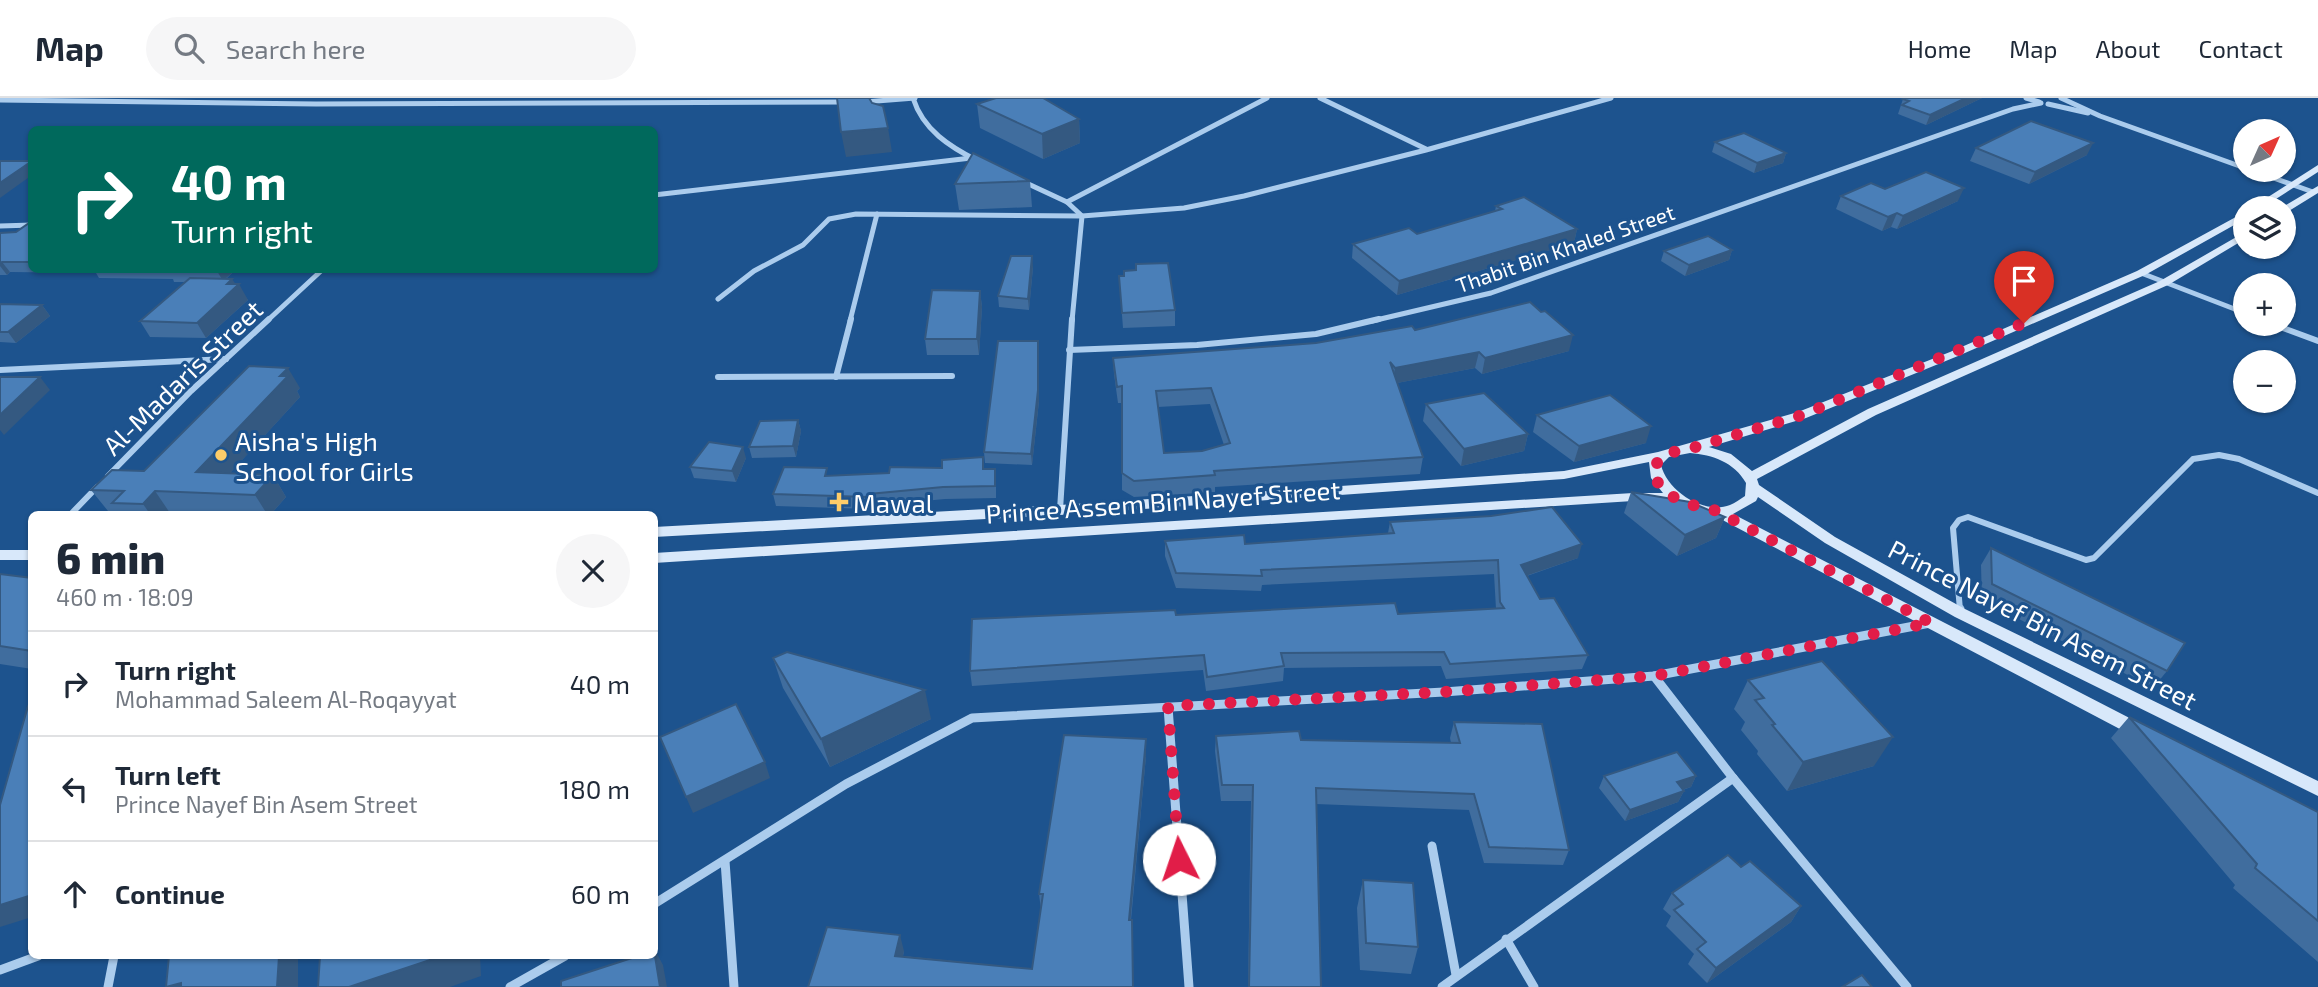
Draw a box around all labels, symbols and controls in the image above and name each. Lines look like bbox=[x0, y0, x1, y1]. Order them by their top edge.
search box bbox=[146, 17, 636, 80]
text: Map bbox=[35, 28, 104, 68]
icon: search bbox=[170, 29, 208, 67]
text: Search here bbox=[226, 33, 365, 64]
text: Home bbox=[1908, 34, 1971, 63]
text: Map bbox=[2009, 34, 2057, 63]
text: About bbox=[2095, 34, 2161, 63]
text: Contact bbox=[2199, 34, 2283, 63]
north arrow bbox=[2233, 119, 2296, 182]
map controls bbox=[2233, 119, 2296, 413]
text: 40 m bbox=[171, 151, 287, 210]
icon: right bbox=[56, 154, 147, 245]
button: layers bbox=[2233, 196, 2296, 259]
street label: Thabit Bin Khaled Street bbox=[1452, 199, 1678, 297]
text: Turn right bbox=[171, 211, 313, 249]
pin bbox=[1994, 251, 2054, 323]
icon: arrive bbox=[2005, 262, 2043, 300]
button: + bbox=[2233, 273, 2296, 336]
street label: Al-Madaris Street bbox=[96, 293, 268, 461]
button: − bbox=[2233, 350, 2296, 413]
place label: Aisha's High School for Girls bbox=[235, 425, 414, 486]
marker: Aisha's High School for Girls bbox=[213, 447, 229, 463]
street label: Prince Assem Bin Nayef Street bbox=[985, 473, 1341, 529]
place label: Mawal bbox=[853, 487, 934, 518]
marker: Mawal bbox=[831, 494, 847, 510]
text: 6 min bbox=[56, 532, 165, 582]
street label: Prince Nayef Bin Asem Street bbox=[1884, 533, 2202, 715]
button: close bbox=[556, 534, 630, 608]
text: 460 m · 18:09 bbox=[56, 583, 194, 611]
text: Turn right bbox=[115, 654, 236, 685]
icon: right bbox=[56, 665, 94, 703]
text: 40 m bbox=[570, 668, 630, 699]
text: Mohammad Saleem Al-Roqayyat bbox=[115, 685, 457, 713]
text: Turn left bbox=[115, 759, 221, 790]
icon: left bbox=[56, 770, 94, 808]
text: 180 m bbox=[560, 773, 630, 804]
text: Prince Nayef Bin Asem Street bbox=[115, 790, 418, 818]
position arrow bbox=[1142, 822, 1216, 896]
icon: ahead bbox=[56, 875, 94, 913]
text: Continue bbox=[115, 878, 225, 909]
text: 60 m bbox=[571, 878, 630, 909]

